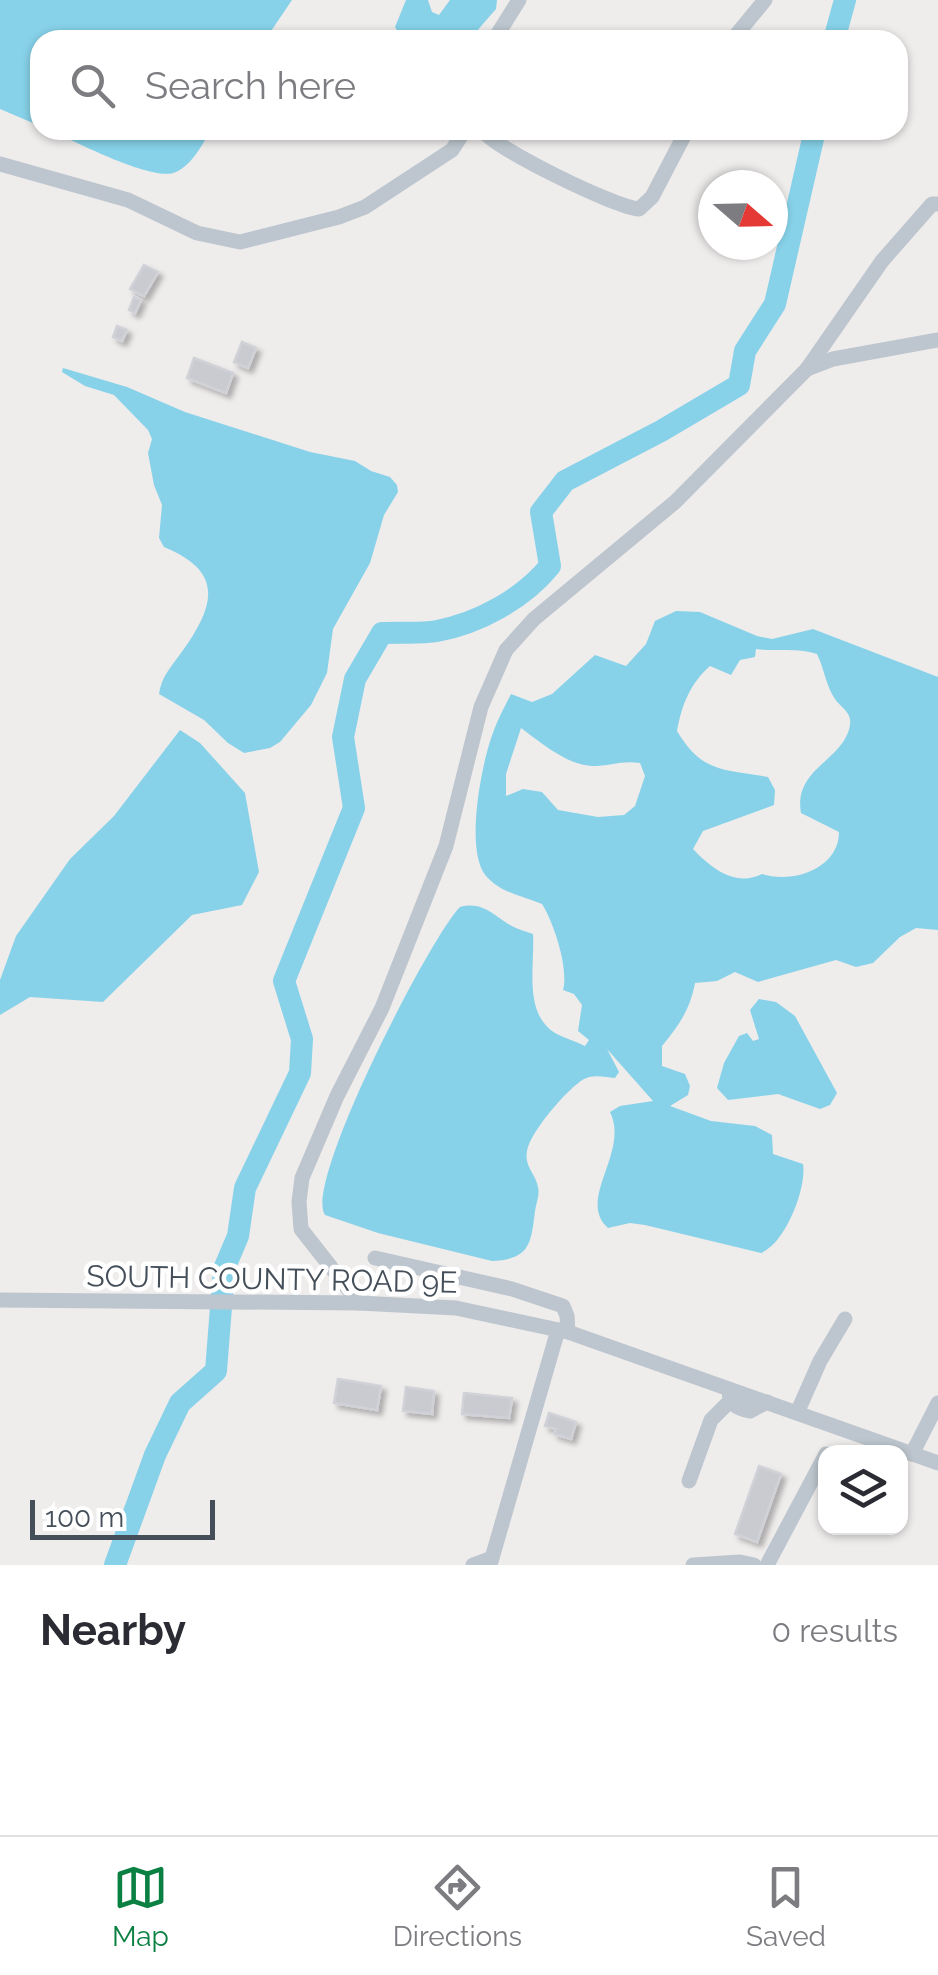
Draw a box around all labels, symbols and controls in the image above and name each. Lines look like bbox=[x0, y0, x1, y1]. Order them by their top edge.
search box bbox=[30, 30, 908, 140]
icon: search bbox=[65, 58, 120, 113]
text: Search here bbox=[145, 63, 356, 108]
north arrow bbox=[698, 170, 788, 260]
street label: SOUTH COUNTY ROAD 9E bbox=[86, 1258, 458, 1300]
map controls bbox=[818, 1445, 908, 1535]
button: layers bbox=[818, 1445, 908, 1535]
scale bar bbox=[30, 1495, 215, 1540]
text: 100 m bbox=[45, 1501, 124, 1534]
text: Nearby bbox=[40, 1606, 186, 1655]
text: 0 results bbox=[771, 1612, 898, 1649]
tab: Map bbox=[112, 1860, 169, 1953]
tab: Directions bbox=[393, 1860, 522, 1953]
tab: Saved bbox=[746, 1860, 826, 1953]

